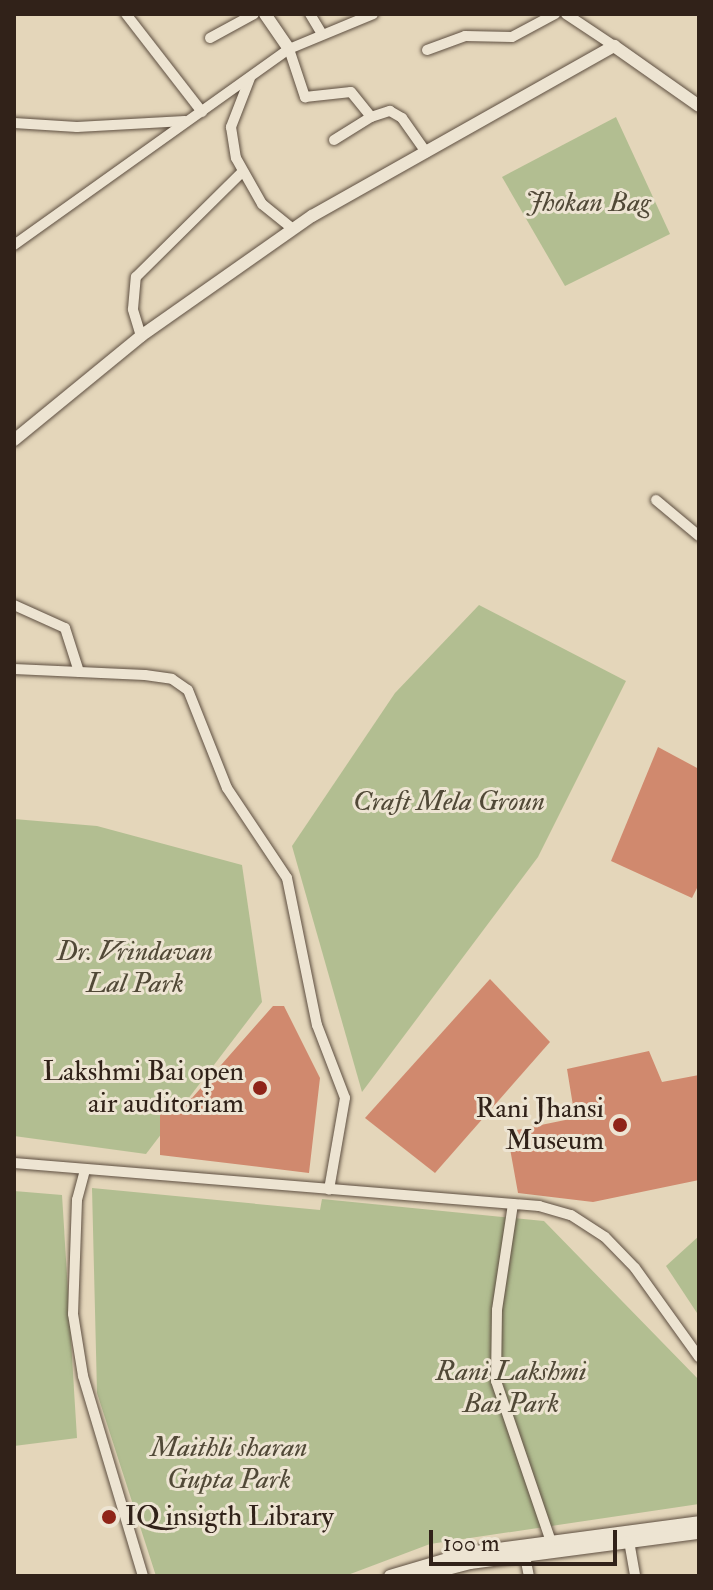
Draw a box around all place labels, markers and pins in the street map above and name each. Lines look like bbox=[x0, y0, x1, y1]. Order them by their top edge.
place label: Lakshmi Bai open air auditoriam bbox=[43, 1055, 244, 1121]
marker: Lakshmi Bai open air auditoriam bbox=[251, 1079, 269, 1097]
place label: Rani Jhansi Museum bbox=[476, 1092, 604, 1158]
marker: Rani Jhansi Museum bbox=[611, 1116, 629, 1134]
place label: IQ insigth Library bbox=[125, 1500, 334, 1534]
marker: IQ insigth Library bbox=[100, 1508, 118, 1526]

